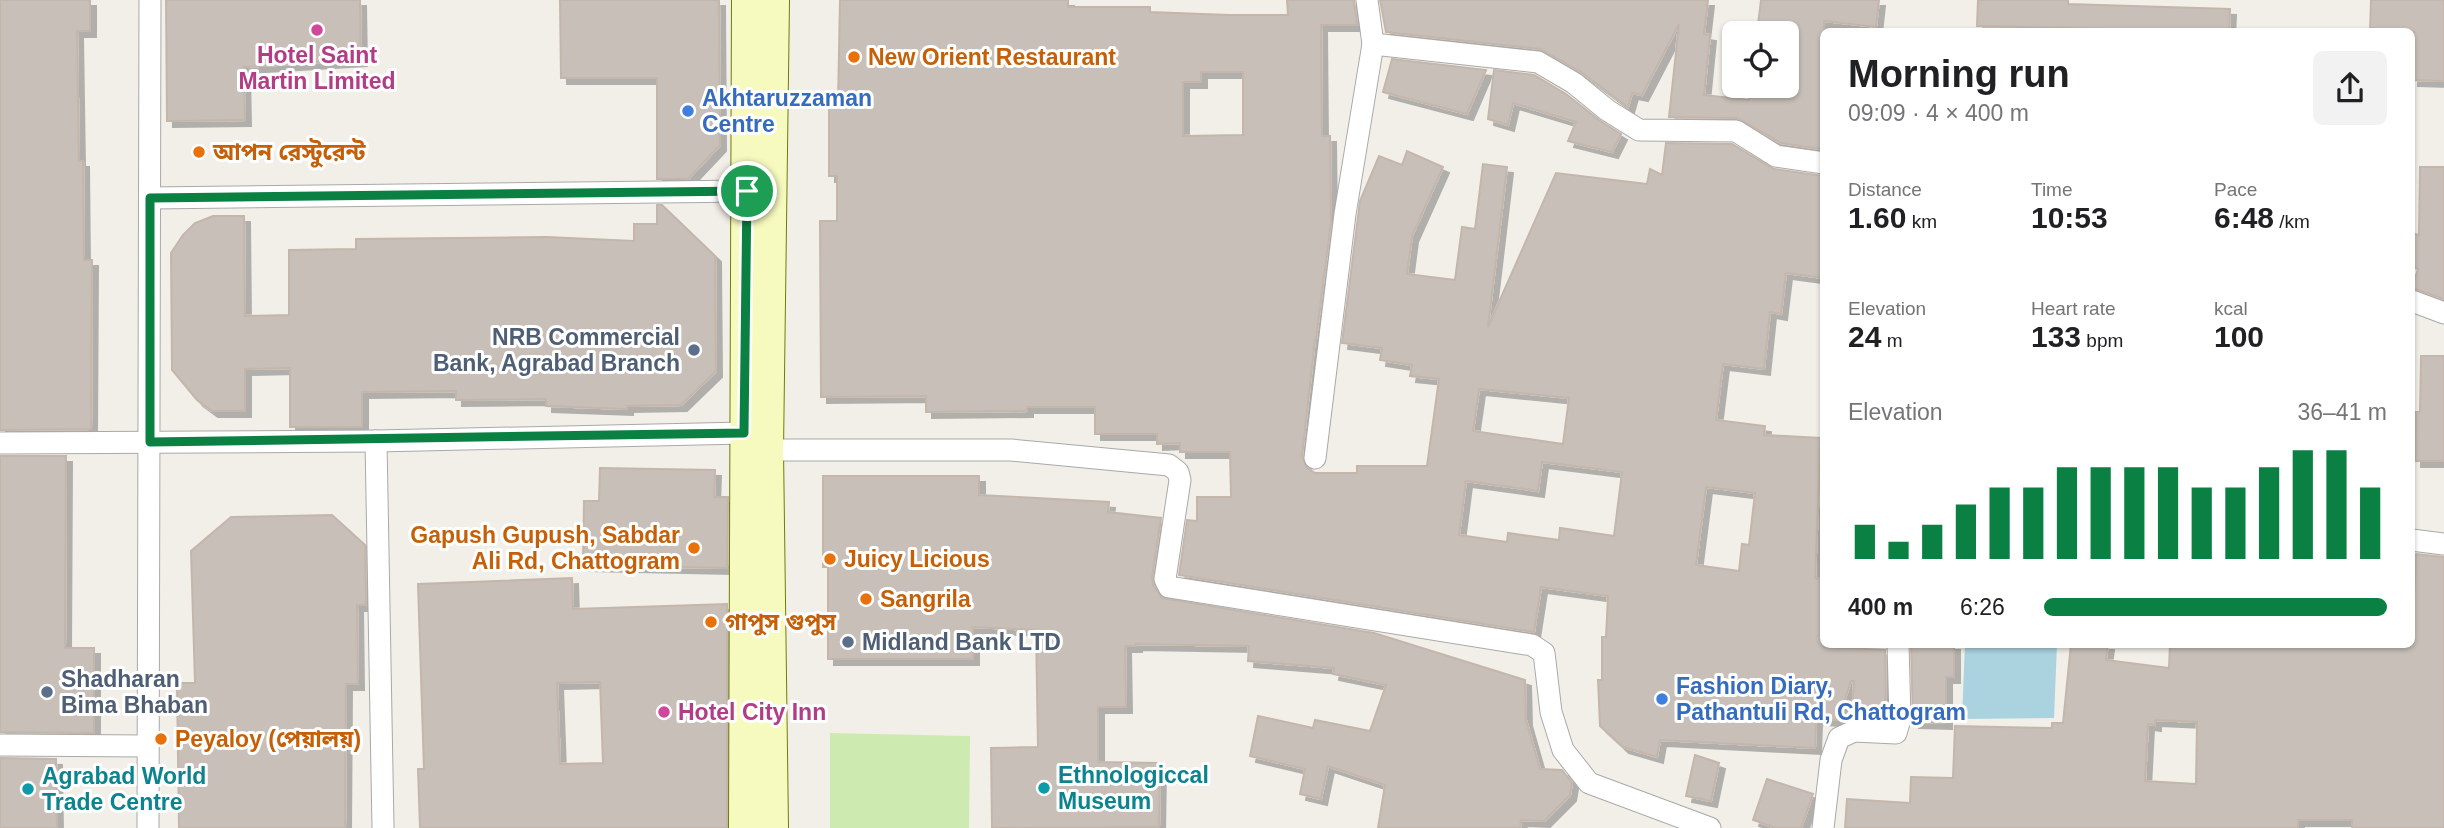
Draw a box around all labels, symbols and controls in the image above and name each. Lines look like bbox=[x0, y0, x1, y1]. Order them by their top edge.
map controls bbox=[1722, 21, 1799, 98]
button: locate bbox=[1722, 21, 1799, 98]
marker: Hotel Saint Martin Limited bbox=[309, 22, 325, 38]
place label: Hotel Saint Martin Limited bbox=[238, 42, 396, 94]
place label: New Orient Restaurant bbox=[868, 44, 1116, 70]
marker: New Orient Restaurant bbox=[846, 49, 862, 65]
button: share bbox=[2313, 51, 2387, 125]
text: Morning run bbox=[1848, 53, 2070, 95]
place label: Akhtaruzzaman Centre bbox=[702, 85, 872, 137]
text: 09:09 · 4 × 400 m bbox=[1848, 100, 2029, 126]
marker: Akhtaruzzaman Centre bbox=[680, 103, 696, 119]
place label: আপন রেস্টুরেন্ট bbox=[212, 138, 366, 168]
marker: আপন রেস্টুরেন্ট bbox=[191, 144, 207, 160]
pin bbox=[717, 161, 777, 221]
icon: arrive bbox=[728, 172, 766, 210]
text: Distance bbox=[1848, 179, 1922, 200]
text: Time bbox=[2031, 179, 2073, 200]
text: Pace bbox=[2214, 179, 2257, 200]
text: 1.60 bbox=[1848, 201, 1906, 234]
text: 10:53 bbox=[2031, 201, 2108, 234]
text: 6:48 bbox=[2214, 201, 2274, 234]
text: km bbox=[1906, 211, 1937, 232]
text: /km bbox=[2274, 211, 2310, 232]
text: Elevation bbox=[1848, 298, 1926, 319]
text: Heart rate bbox=[2031, 298, 2115, 319]
text: kcal bbox=[2214, 298, 2248, 319]
text: 24 bbox=[1848, 320, 1881, 353]
text: 133 bbox=[2031, 320, 2081, 353]
text: 100 bbox=[2214, 320, 2264, 353]
place label: NRB Commercial Bank, Agrabad Branch bbox=[433, 324, 680, 376]
text: m bbox=[1881, 330, 1902, 351]
text: bpm bbox=[2081, 330, 2123, 351]
marker: NRB Commercial Bank, Agrabad Branch bbox=[686, 342, 702, 358]
text: Elevation bbox=[1848, 399, 1943, 425]
text: 36–41 m bbox=[2297, 399, 2387, 425]
place label: Gapush Gupush, Sabdar Ali Rd, Chattogram bbox=[410, 522, 680, 574]
marker: Gapush Gupush, Sabdar Ali Rd, Chattogram bbox=[686, 540, 702, 556]
place label: Juicy Licious bbox=[844, 546, 990, 572]
marker: Juicy Licious bbox=[822, 551, 838, 567]
place label: Sangrila bbox=[880, 586, 971, 612]
marker: Sangrila bbox=[858, 591, 874, 607]
text: 400 m bbox=[1848, 594, 1913, 620]
text: 6:26 bbox=[1960, 594, 2005, 620]
place label: গাপুস গুপুস bbox=[725, 609, 837, 636]
marker: গাপুস গুপুস bbox=[703, 614, 719, 630]
place label: Midland Bank LTD bbox=[862, 629, 1061, 655]
marker: Midland Bank LTD bbox=[840, 634, 856, 650]
place label: Shadharan Bima Bhaban bbox=[61, 666, 208, 718]
place label: Fashion Diary, Pathantuli Rd, Chattogram bbox=[1676, 673, 1966, 725]
marker: Shadharan Bima Bhaban bbox=[39, 684, 55, 700]
marker: Fashion Diary, Pathantuli Rd, Chattogram bbox=[1654, 691, 1670, 707]
place label: Hotel City Inn bbox=[678, 699, 826, 725]
marker: Hotel City Inn bbox=[656, 704, 672, 720]
place label: Peyaloy (পেয়ালয়) bbox=[175, 726, 361, 752]
marker: Peyaloy (পেয়ালয়) bbox=[153, 731, 169, 747]
place label: Ethnologiccal Museum bbox=[1058, 762, 1209, 814]
place label: Agrabad World Trade Centre bbox=[42, 763, 206, 815]
marker: Ethnologiccal Museum bbox=[1036, 780, 1052, 796]
marker: Agrabad World Trade Centre bbox=[20, 781, 36, 797]

